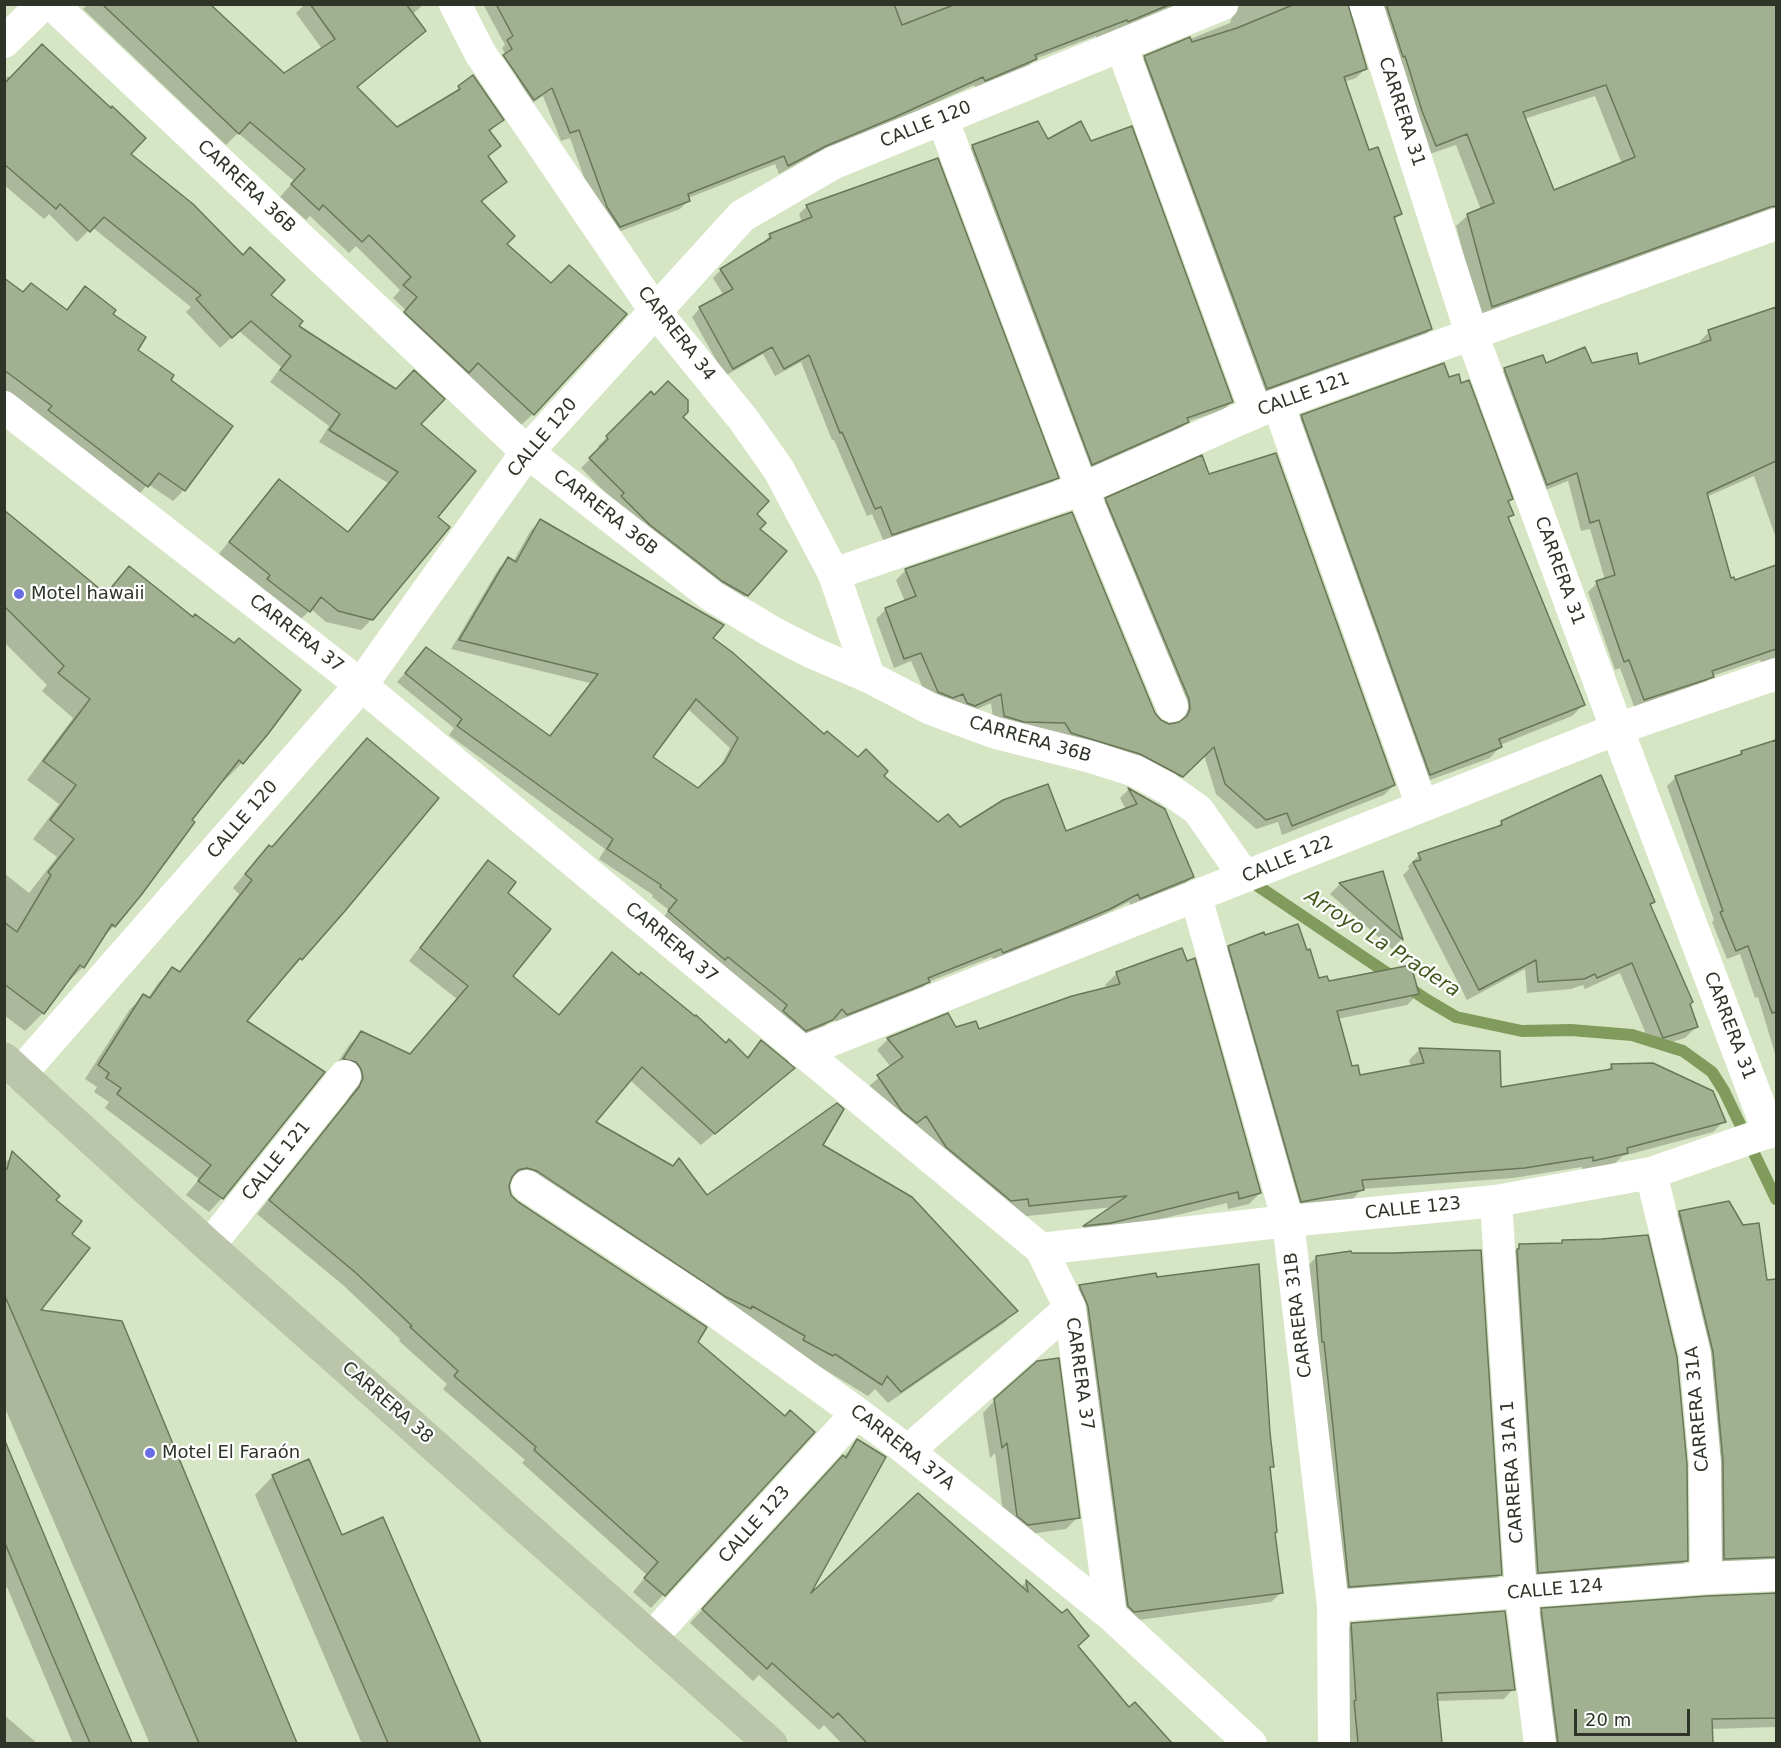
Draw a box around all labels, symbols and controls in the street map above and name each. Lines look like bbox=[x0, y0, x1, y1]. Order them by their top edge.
street label: CARRERA 31 bbox=[1373, 54, 1429, 170]
street label: CALLE 120 bbox=[877, 97, 975, 153]
street label: CARRERA 36B bbox=[192, 136, 300, 238]
street label: CARRERA 34 bbox=[632, 282, 720, 386]
street label: CALLE 121 bbox=[1255, 368, 1353, 422]
street label: CALLE 120 bbox=[504, 394, 582, 482]
street label: CARRERA 36B bbox=[549, 466, 661, 560]
street label: CARRERA 31 bbox=[1529, 514, 1589, 628]
place label: Motel hawaii bbox=[31, 583, 145, 605]
marker: Motel hawaii bbox=[12, 587, 26, 601]
street label: CARRERA 37 bbox=[244, 590, 348, 678]
street label: CARRERA 36B bbox=[966, 712, 1094, 768]
street label: CALLE 120 bbox=[203, 777, 283, 863]
street label: CALLE 122 bbox=[1239, 832, 1337, 888]
water label: Arroyo La Pradera bbox=[1300, 885, 1464, 1003]
street label: CARRERA 37 bbox=[620, 898, 722, 988]
street label: CARRERA 31 bbox=[1698, 969, 1760, 1083]
street label: CALLE 121 bbox=[238, 1117, 316, 1205]
street label: CALLE 123 bbox=[1364, 1193, 1462, 1225]
street label: CARRERA 31B bbox=[1281, 1251, 1317, 1379]
street label: CARRERA 37 bbox=[1060, 1316, 1098, 1432]
street label: CARRERA 31A bbox=[1682, 1345, 1714, 1473]
street label: CARRERA 38 bbox=[337, 1357, 437, 1449]
street label: CARRERA 31A 1 bbox=[1497, 1400, 1529, 1544]
street label: CARRERA 37A bbox=[846, 1401, 958, 1495]
place label: Motel El Faraón bbox=[162, 1442, 300, 1464]
marker: Motel El Faraón bbox=[143, 1446, 157, 1460]
street label: CALLE 123 bbox=[715, 1482, 795, 1568]
street label: CALLE 124 bbox=[1506, 1575, 1604, 1605]
scale bar bbox=[1577, 1697, 1692, 1735]
text: 20 m bbox=[1585, 1709, 1631, 1730]

